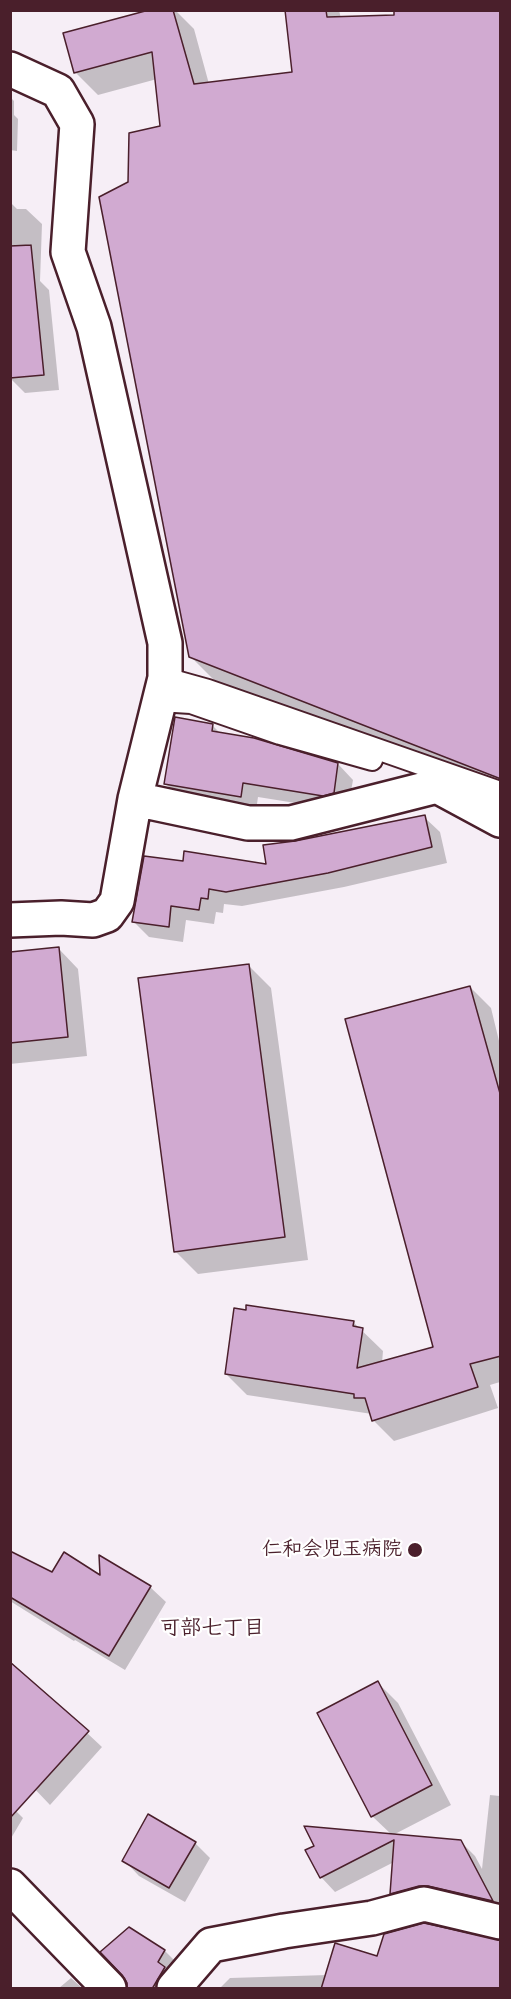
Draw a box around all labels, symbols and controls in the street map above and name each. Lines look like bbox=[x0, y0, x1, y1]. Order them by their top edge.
place label: 仁和会児玉病院 bbox=[262, 1538, 402, 1562]
marker: 仁和会児玉病院 bbox=[406, 1541, 424, 1559]
district label: 可部七丁目 bbox=[160, 1616, 264, 1642]

